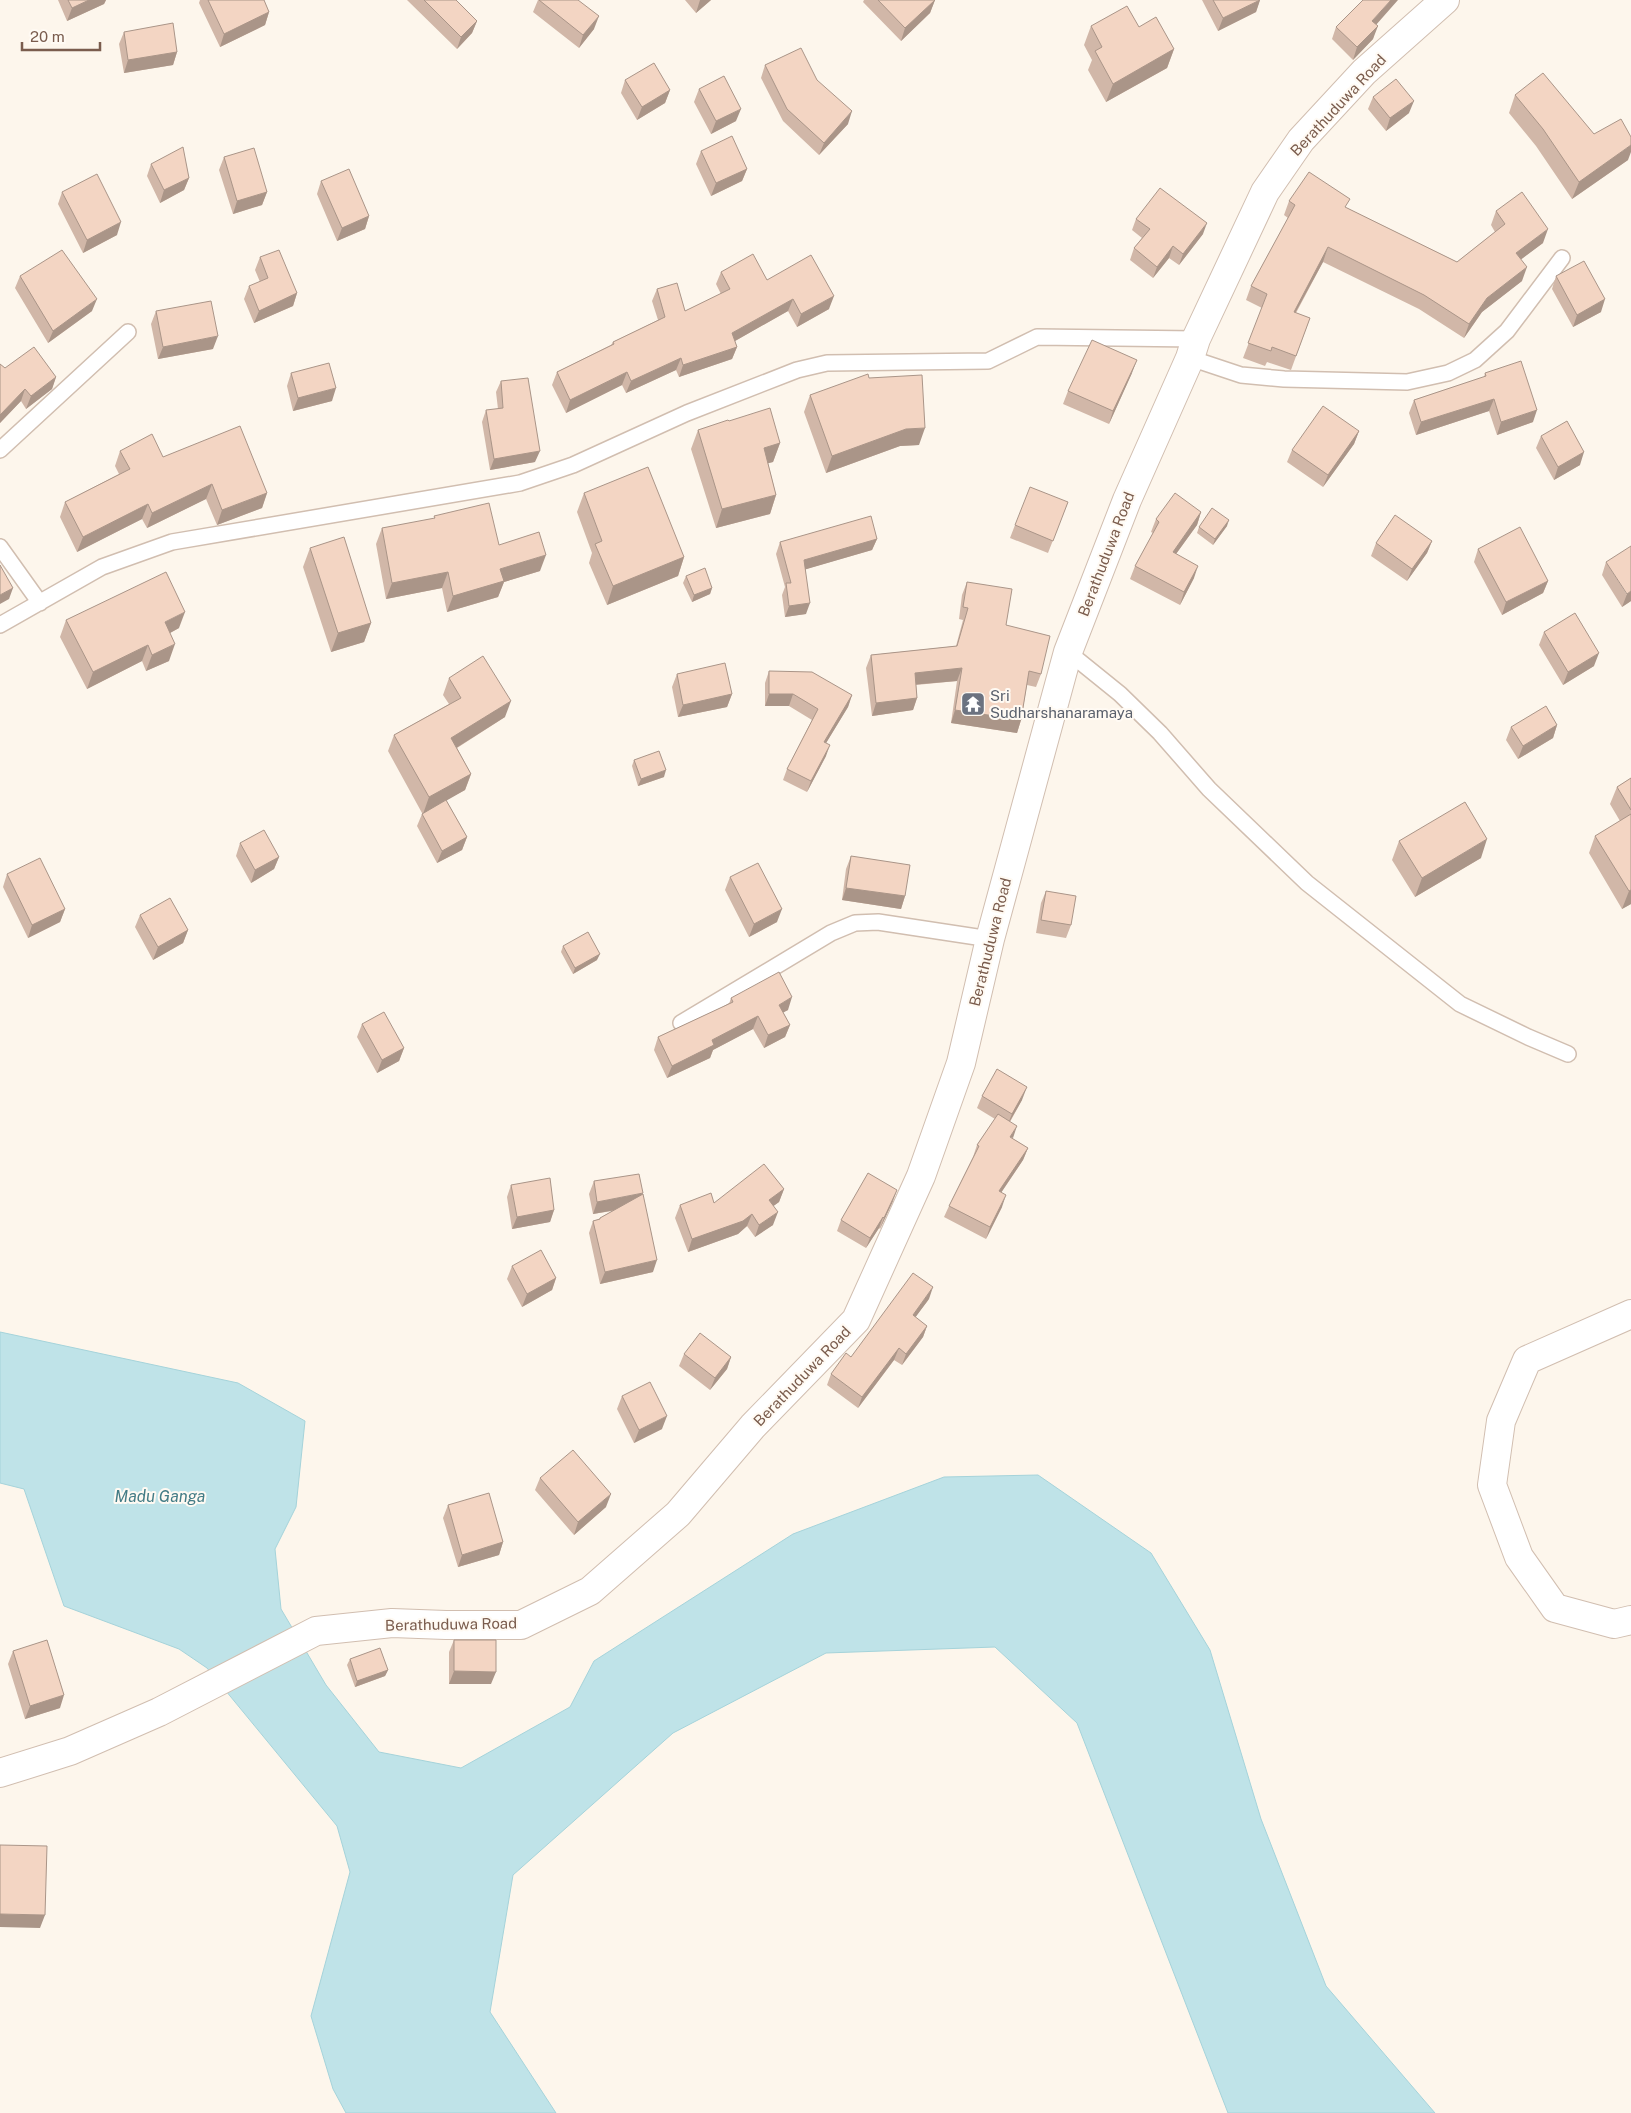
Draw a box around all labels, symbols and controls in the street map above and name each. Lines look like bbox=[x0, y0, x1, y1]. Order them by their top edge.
scale bar bbox=[22, 20, 100, 52]
text: 20 m bbox=[30, 28, 65, 45]
street label: Berathuduwa Road bbox=[1287, 51, 1389, 159]
street label: Berathuduwa Road bbox=[1074, 489, 1138, 619]
place label: Sri Sudharshanaramaya bbox=[990, 687, 1133, 721]
temple icon: Sri Sudharshanaramaya bbox=[960, 691, 986, 717]
street label: Berathuduwa Road bbox=[966, 876, 1014, 1008]
street label: Berathuduwa Road bbox=[750, 1323, 854, 1429]
water label: Madu Ganga bbox=[115, 1487, 205, 1506]
street label: Berathuduwa Road bbox=[385, 1614, 517, 1634]

